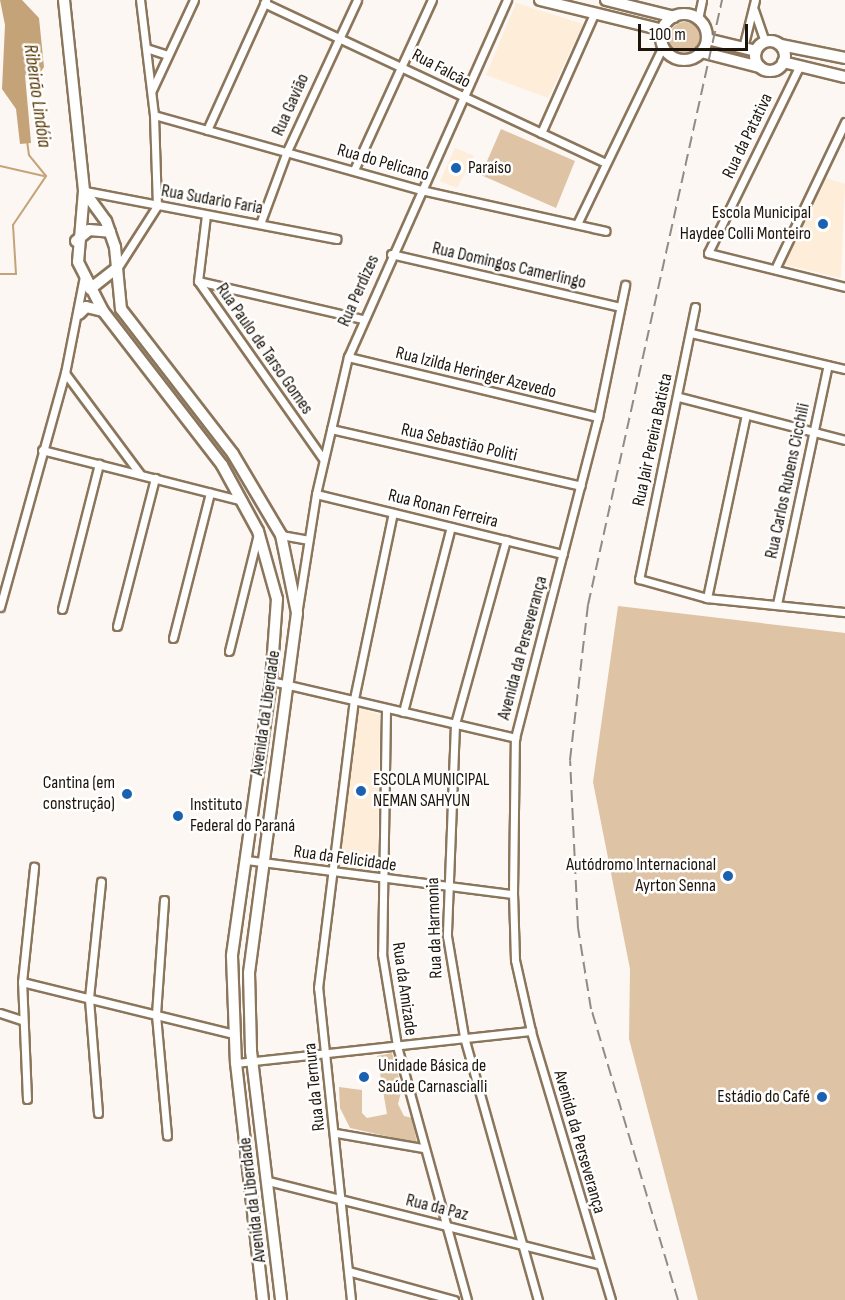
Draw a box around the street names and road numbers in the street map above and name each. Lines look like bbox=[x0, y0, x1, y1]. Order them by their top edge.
street label: Rua Falcão bbox=[408, 44, 474, 94]
street label: Rua Gavião bbox=[268, 70, 314, 140]
street label: Rua da Patativa bbox=[718, 90, 778, 182]
street label: Rua do Pelicano bbox=[335, 140, 431, 186]
street label: Rua Sudario Faria bbox=[159, 180, 265, 220]
street label: Rua Domingos Camerlingo bbox=[430, 238, 588, 294]
street label: Rua Perdizes bbox=[334, 252, 384, 330]
street label: Rua Paulo de Tarso Gomes bbox=[211, 279, 317, 419]
street label: Rua Izilda Heringer Azevedo bbox=[393, 343, 559, 403]
street label: Rua Jair Pereira Batista bbox=[628, 372, 678, 508]
street label: Rua Carlos Rubens Cicchili bbox=[761, 401, 815, 561]
street label: Rua Sebastião Politi bbox=[399, 419, 519, 467]
street label: Rua Ronan Ferreira bbox=[386, 485, 500, 533]
street label: Avenida da Perseverança bbox=[493, 574, 553, 722]
street label: Avenida da Liberdade bbox=[247, 649, 285, 777]
street label: Rua da Felicidade bbox=[292, 841, 398, 877]
street label: Rua da Harmonia bbox=[422, 877, 448, 979]
street label: Rua da Amizade bbox=[387, 941, 421, 1037]
street label: Rua da Ternura bbox=[300, 1042, 330, 1132]
street label: Avenida da Perseverança bbox=[548, 1068, 610, 1216]
street label: Avenida da Liberdade bbox=[235, 1136, 271, 1264]
street label: Rua da Paz bbox=[403, 1190, 471, 1226]

